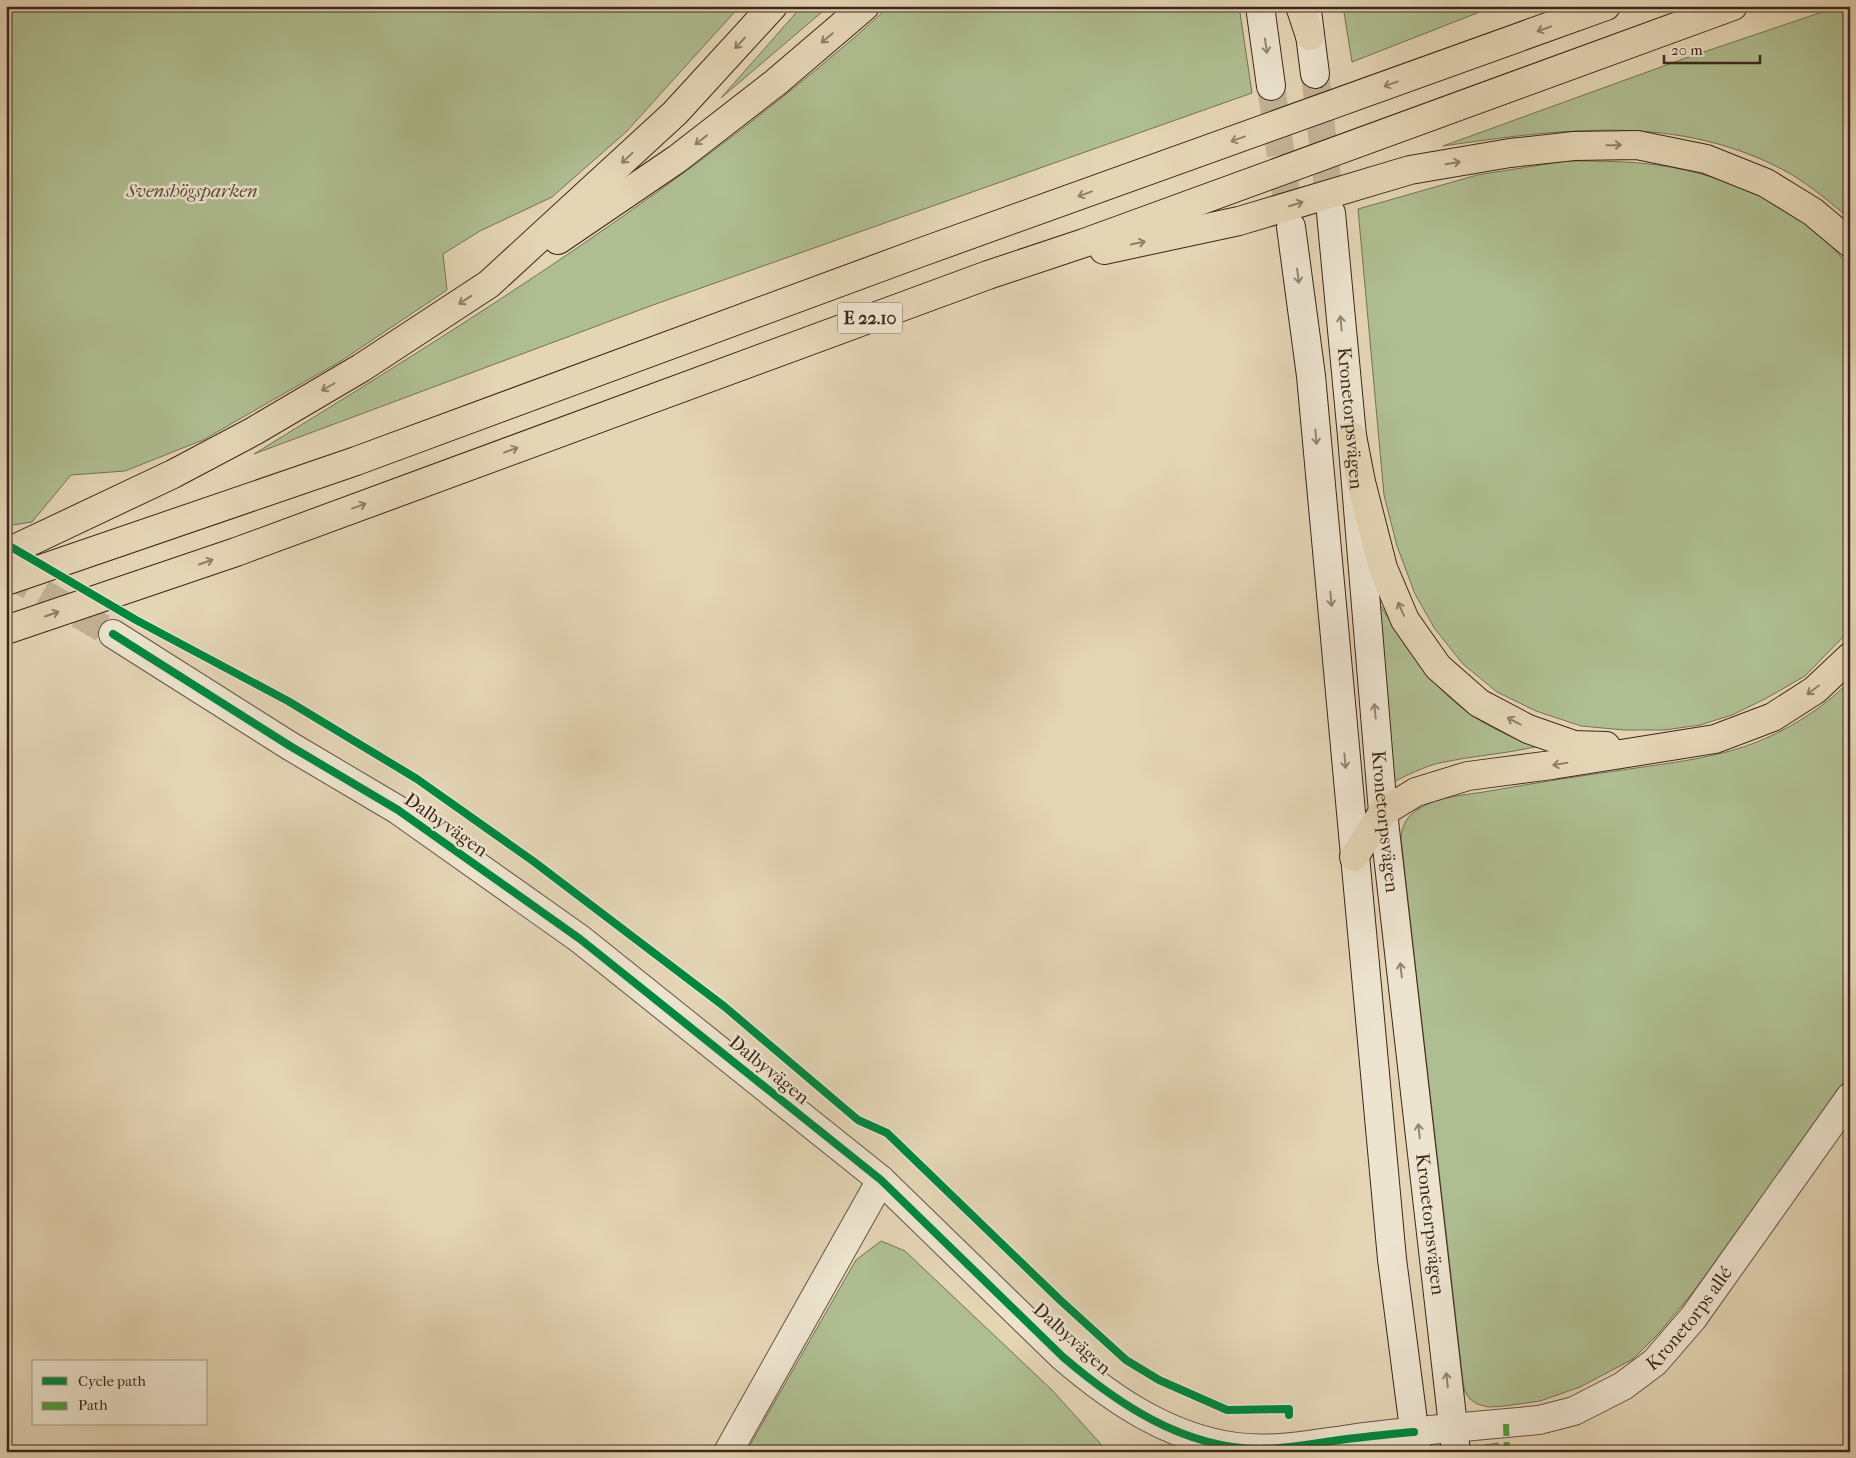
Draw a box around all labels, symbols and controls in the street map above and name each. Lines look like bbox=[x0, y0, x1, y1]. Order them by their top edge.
one-way arrow bbox=[1537, 25, 1552, 34]
one-way arrow bbox=[821, 32, 834, 44]
scale bar bbox=[1664, 32, 1760, 64]
one-way arrow bbox=[734, 36, 746, 49]
one-way arrow bbox=[1261, 38, 1271, 54]
text: 20 m bbox=[1671, 41, 1703, 59]
one-way arrow bbox=[1384, 80, 1399, 89]
one-way arrow bbox=[694, 135, 708, 145]
one-way arrow bbox=[1231, 135, 1246, 144]
one-way arrow bbox=[1606, 140, 1622, 150]
one-way arrow bbox=[620, 153, 633, 164]
one-way arrow bbox=[1445, 157, 1461, 167]
park label: Svenshögsparken bbox=[125, 180, 258, 202]
one-way arrow bbox=[1078, 190, 1093, 199]
one-way arrow bbox=[1288, 199, 1304, 209]
one-way arrow bbox=[1130, 238, 1146, 247]
one-way arrow bbox=[1293, 267, 1303, 283]
one-way arrow bbox=[459, 295, 473, 305]
road number: E 22.10 bbox=[838, 302, 902, 334]
one-way arrow bbox=[1337, 315, 1346, 331]
street label: Kronetorpsvägen bbox=[1333, 346, 1367, 490]
one-way arrow bbox=[322, 383, 336, 393]
one-way arrow bbox=[1311, 429, 1321, 445]
one-way arrow bbox=[503, 445, 519, 454]
one-way arrow bbox=[351, 501, 366, 510]
one-way arrow bbox=[198, 557, 213, 566]
one-way arrow bbox=[1326, 591, 1336, 607]
one-way arrow bbox=[1395, 602, 1405, 617]
one-way arrow bbox=[44, 609, 60, 618]
one-way arrow bbox=[1807, 684, 1820, 695]
one-way arrow bbox=[1370, 703, 1379, 719]
one-way arrow bbox=[1506, 716, 1521, 726]
street label: Kronetorpsvägen bbox=[1367, 750, 1403, 894]
one-way arrow bbox=[1341, 753, 1350, 769]
one-way arrow bbox=[1553, 759, 1569, 769]
street label: Dalbyvägen bbox=[400, 788, 492, 862]
one-way arrow bbox=[1396, 962, 1406, 978]
street label: Dalbyvägen bbox=[725, 1031, 813, 1109]
one-way arrow bbox=[1414, 1124, 1424, 1140]
street label: Kronetorpsvägen bbox=[1411, 1152, 1449, 1296]
street label: Kronetorps allé bbox=[1642, 1262, 1737, 1375]
street label: Dalbyvägen bbox=[1029, 1298, 1115, 1380]
legend bbox=[32, 1360, 208, 1426]
text: Cycle path bbox=[78, 1372, 146, 1390]
one-way arrow bbox=[1442, 1372, 1452, 1388]
text: Path bbox=[78, 1396, 108, 1414]

